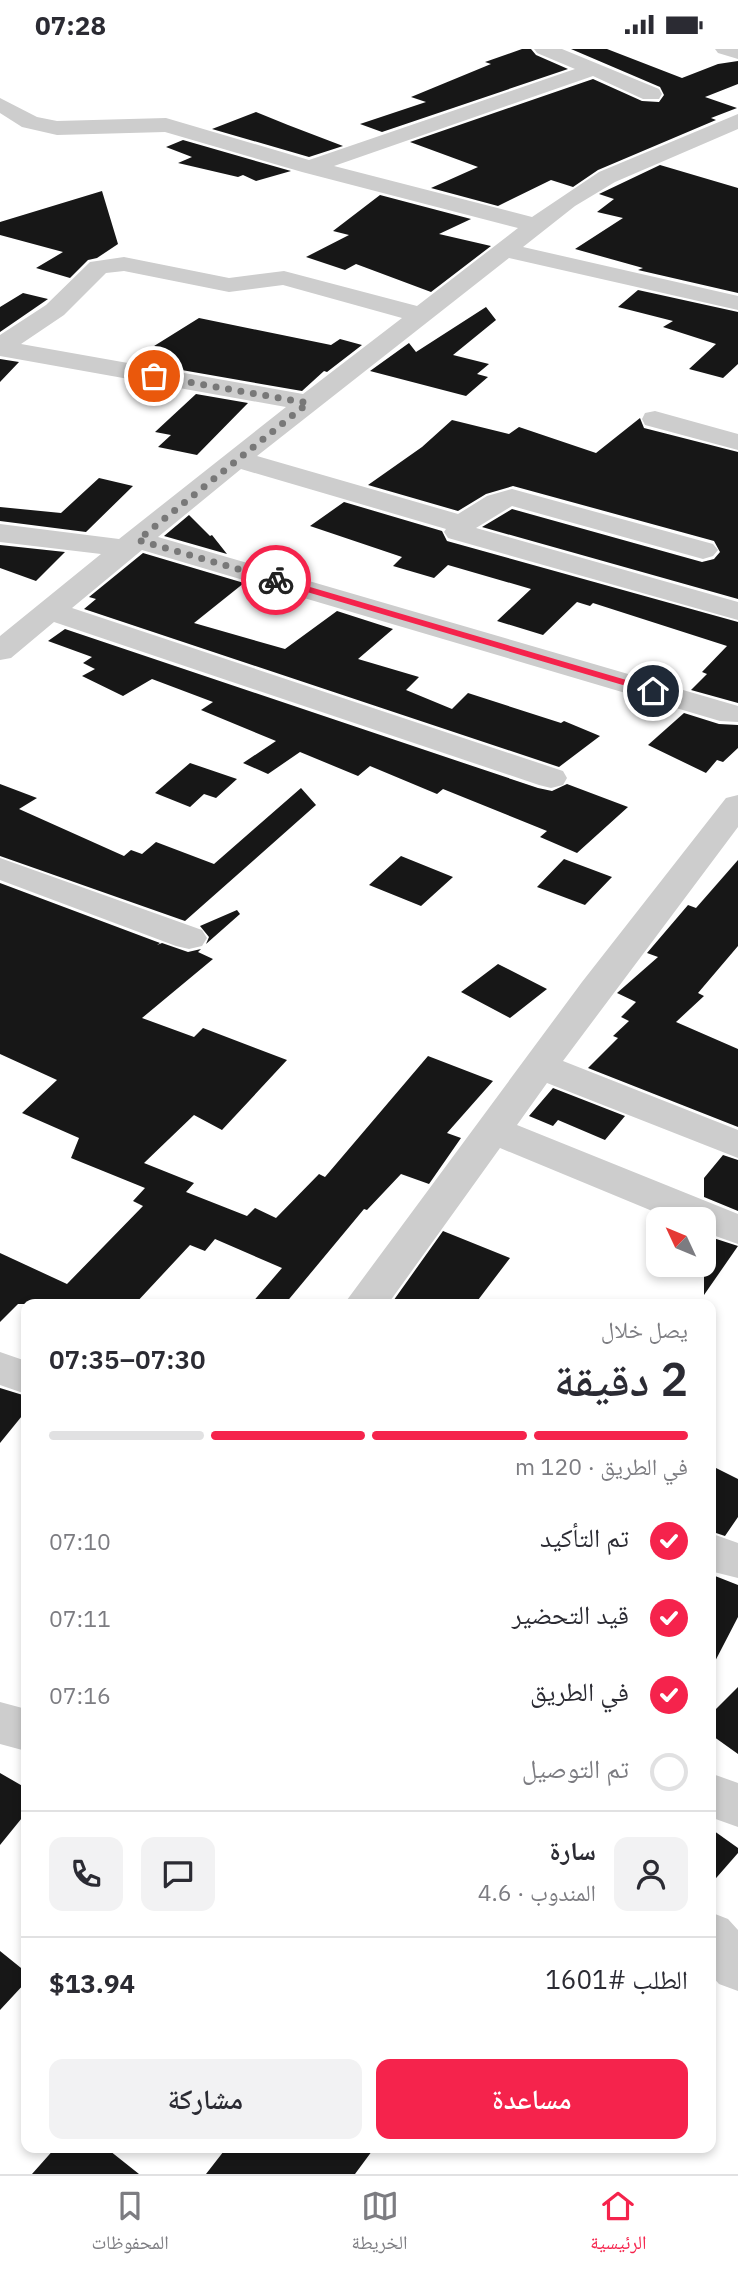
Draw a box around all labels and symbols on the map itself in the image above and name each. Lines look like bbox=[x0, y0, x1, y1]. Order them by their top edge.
pin bbox=[124, 346, 184, 406]
courier bbox=[241, 545, 311, 615]
pin bbox=[623, 661, 683, 721]
north arrow bbox=[646, 1207, 716, 1277]

